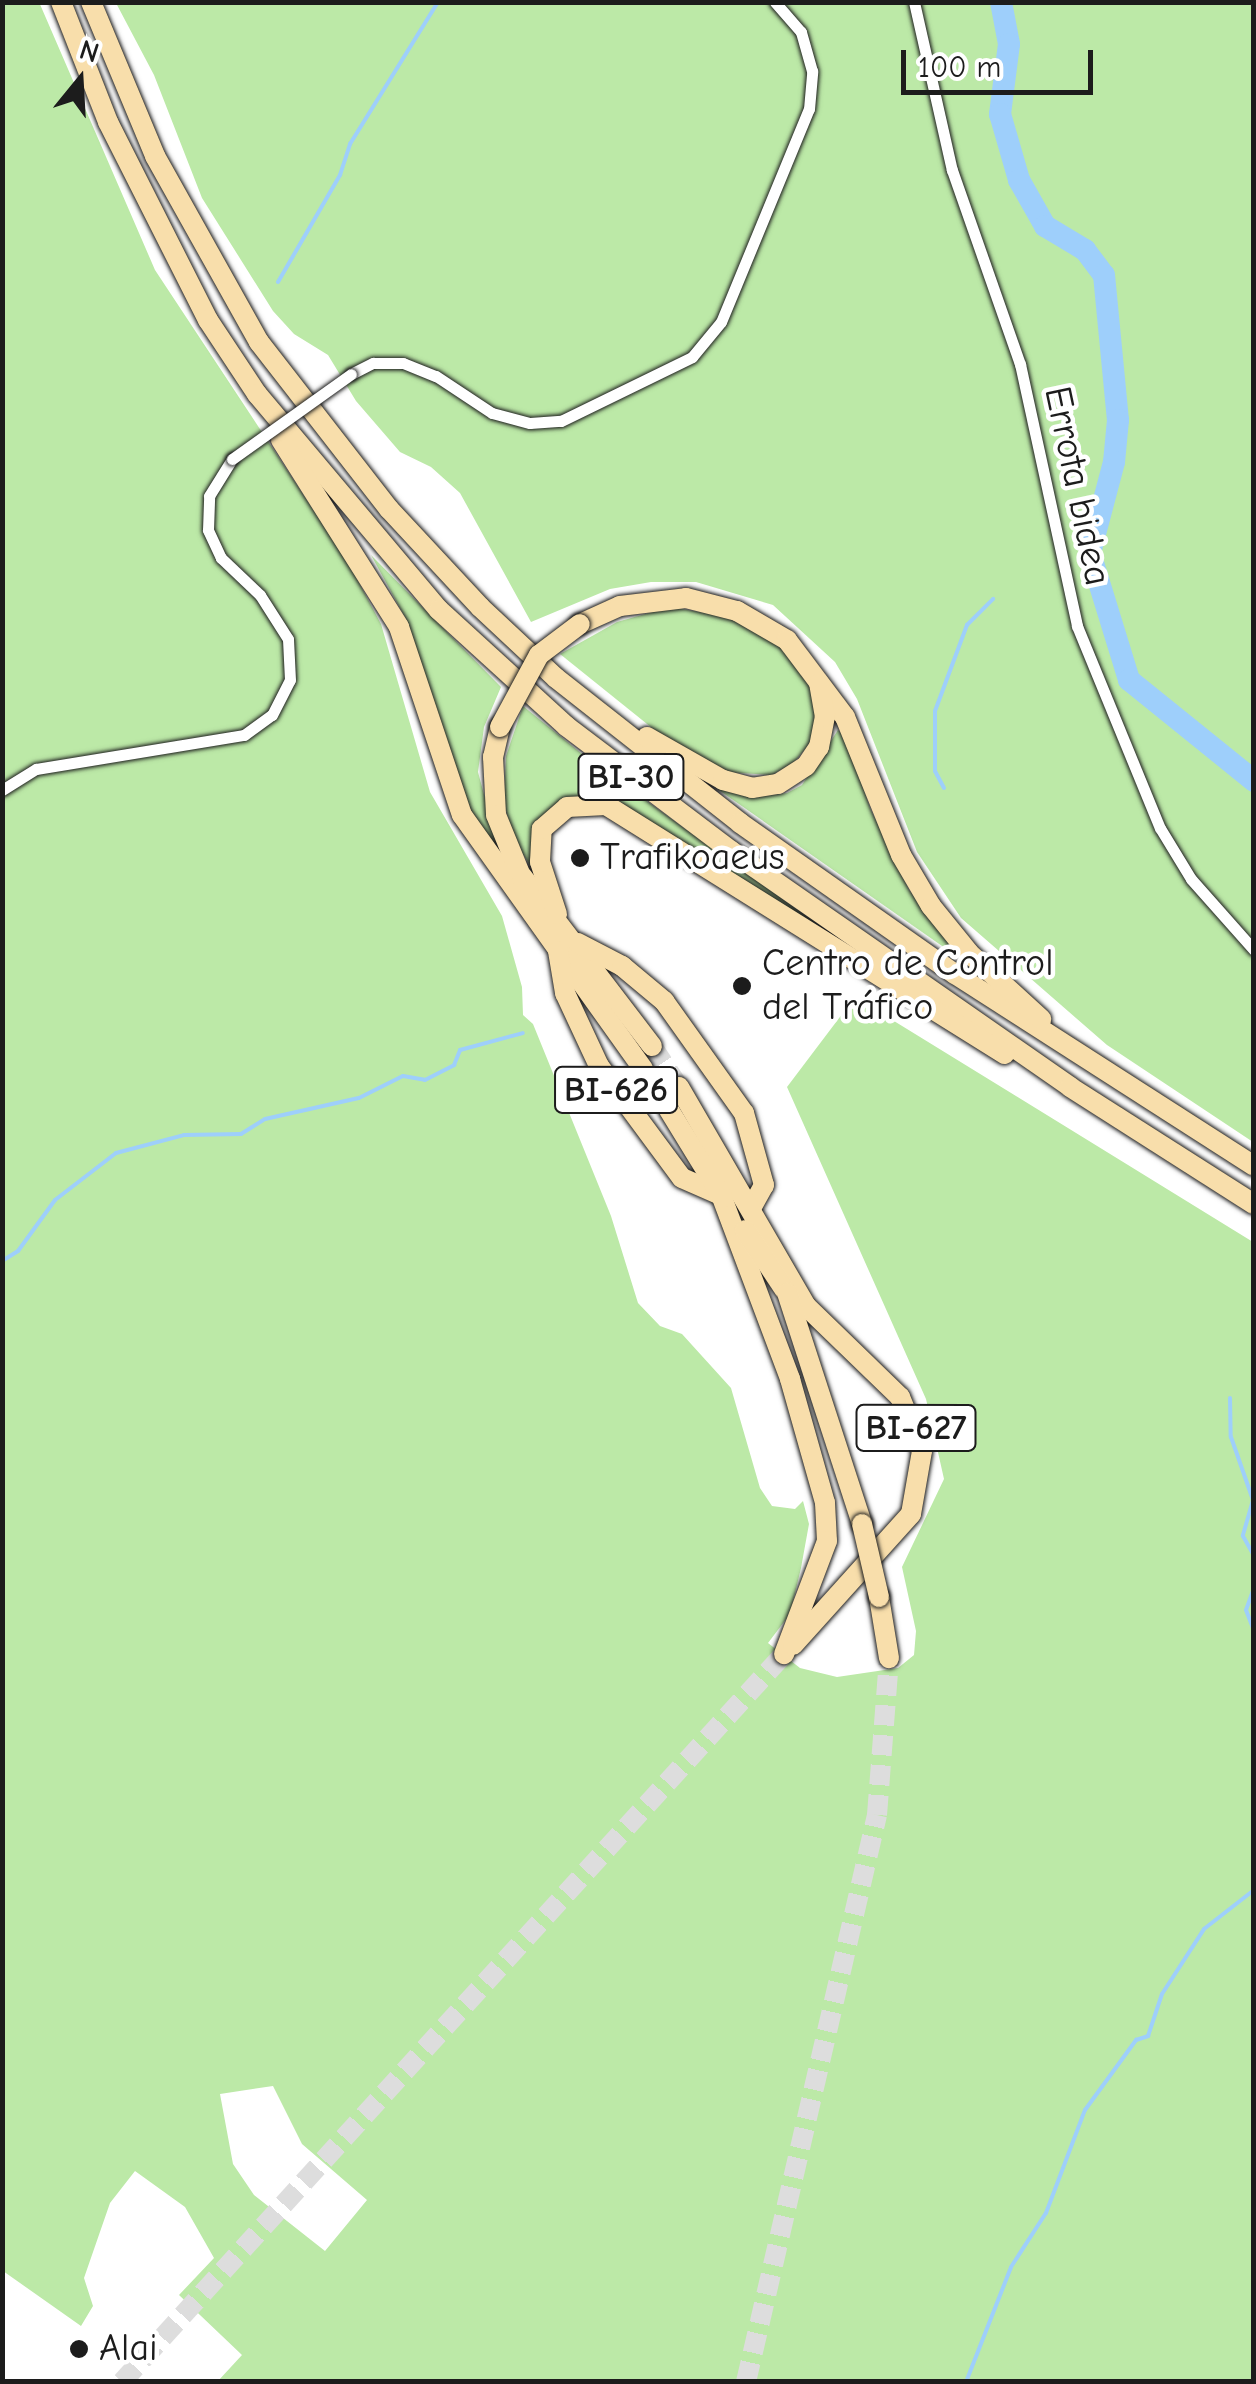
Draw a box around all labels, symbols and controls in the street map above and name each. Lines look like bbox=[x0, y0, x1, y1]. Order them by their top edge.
north arrow bbox=[30, 30, 130, 130]
scale bar bbox=[906, 30, 1098, 92]
text: N bbox=[76, 33, 103, 70]
text: 100 m bbox=[918, 50, 1001, 85]
street label: Errota bidea bbox=[1034, 382, 1120, 590]
road number: BI-30 bbox=[576, 747, 686, 807]
place label: Trafikoaeus bbox=[600, 835, 785, 881]
marker: Trafikoaeus bbox=[569, 847, 591, 869]
place label: Centro de Control del Tráfico bbox=[762, 941, 1054, 1030]
marker: Centro de Control del Tráfico bbox=[731, 975, 753, 997]
road number: BI-626 bbox=[554, 1060, 678, 1120]
road number: BI-627 bbox=[854, 1398, 978, 1458]
place label: Alai bbox=[99, 2326, 158, 2372]
marker: Alai bbox=[68, 2338, 90, 2360]

